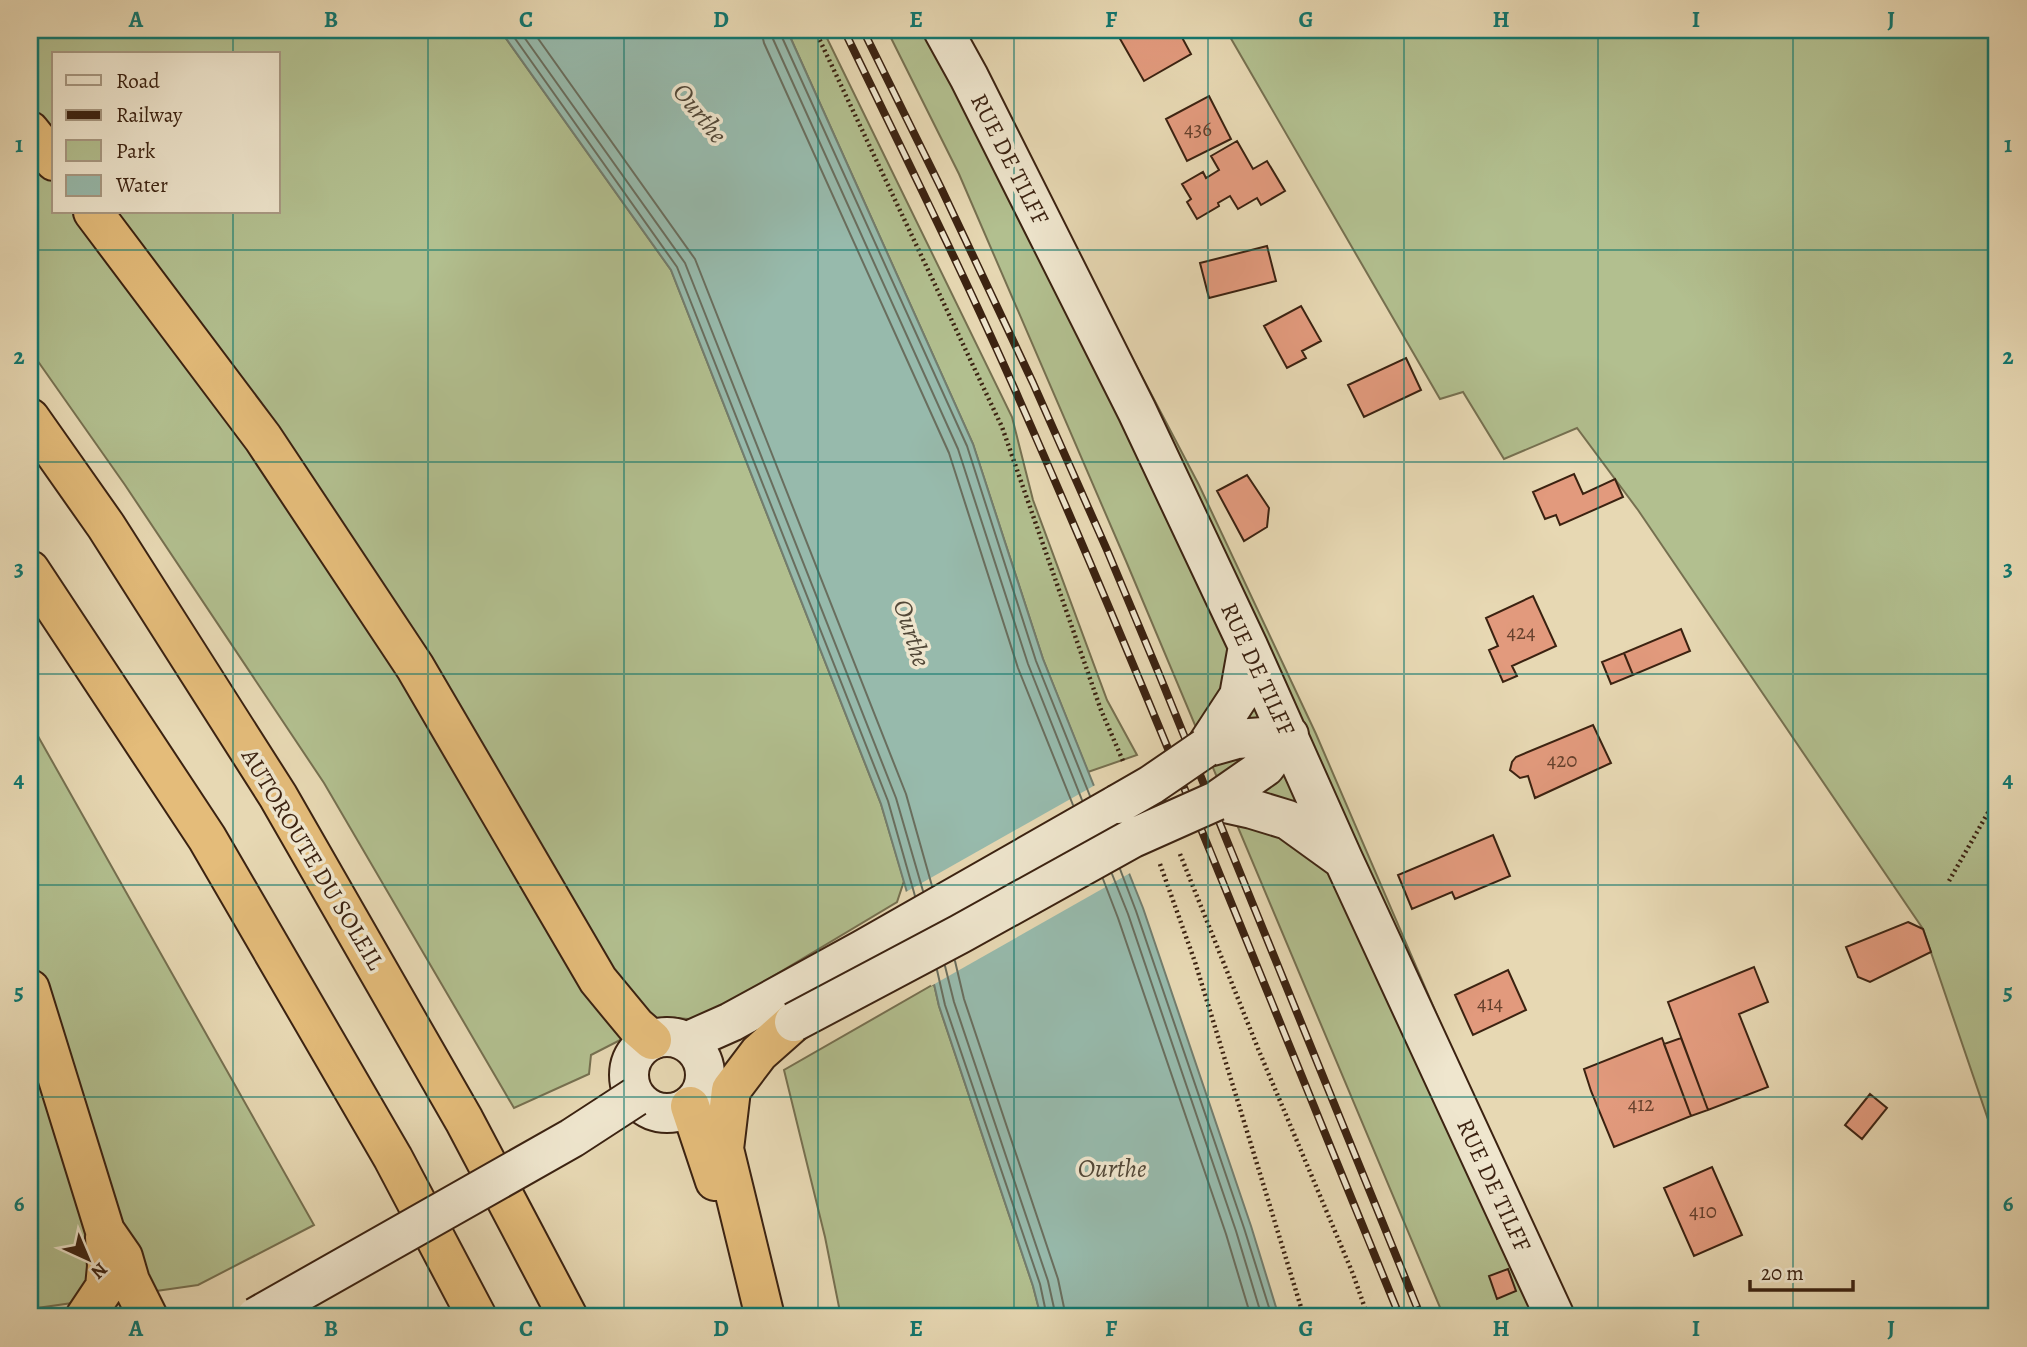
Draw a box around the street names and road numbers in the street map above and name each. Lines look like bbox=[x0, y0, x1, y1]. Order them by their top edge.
street label: RUE DE TILFF bbox=[963, 88, 1057, 230]
street label: RUE DE TILFF bbox=[1213, 597, 1303, 741]
street label: AUTOROUTE DU SOLEIL bbox=[234, 741, 392, 976]
street label: RUE DE TILFF bbox=[1449, 1113, 1539, 1257]

